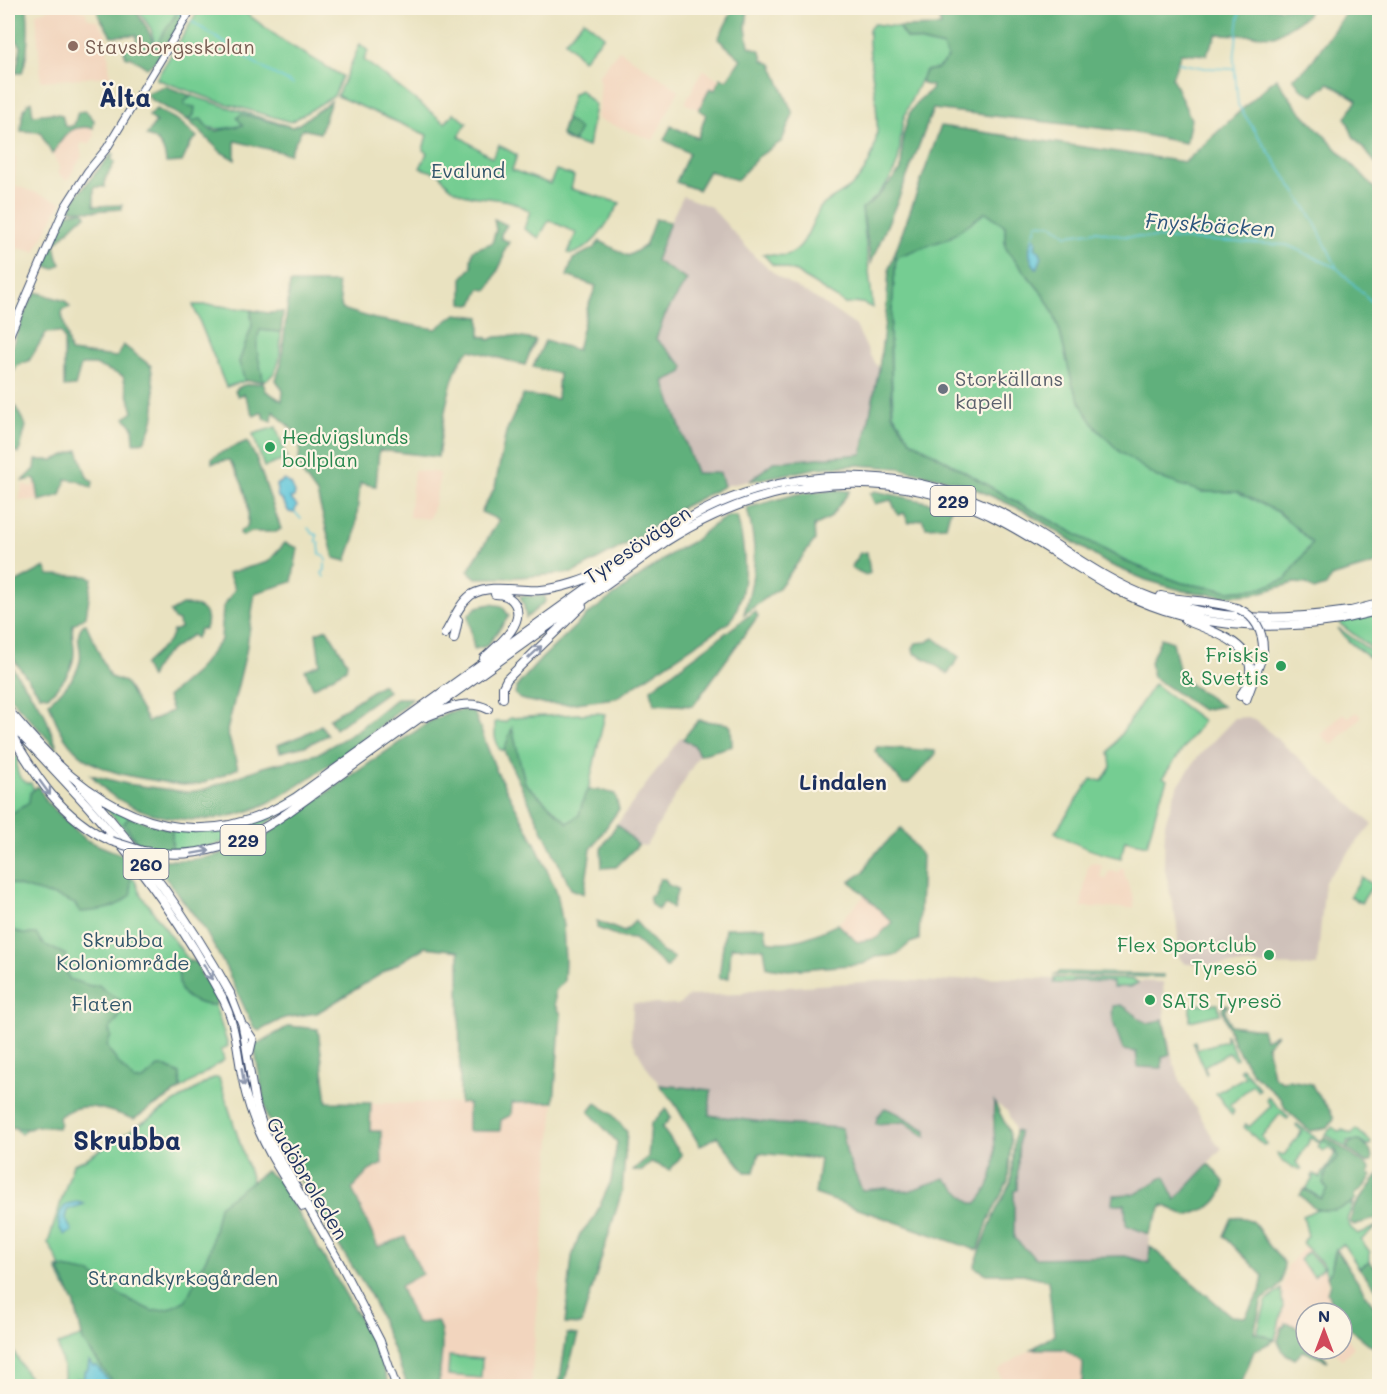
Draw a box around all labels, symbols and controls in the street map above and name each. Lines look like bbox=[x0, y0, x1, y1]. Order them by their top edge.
place label: Stavsborgsskolan bbox=[85, 33, 255, 59]
marker: Stavsborgsskolan bbox=[66, 39, 80, 53]
district label: Älta bbox=[99, 80, 151, 114]
park label: Evalund bbox=[431, 157, 505, 183]
water label: Fnyskbäcken bbox=[1144, 206, 1276, 242]
place label: Storkällans kapell bbox=[955, 365, 1063, 414]
marker: Storkällans kapell bbox=[936, 382, 950, 396]
place label: Hedvigslunds bollplan bbox=[282, 423, 409, 472]
marker: Hedvigslunds bollplan bbox=[263, 440, 277, 454]
road number: 229 bbox=[930, 486, 976, 516]
street label: Tyresövägen bbox=[579, 499, 695, 589]
place label: Friskis & Svettis bbox=[1181, 641, 1269, 690]
one-way arrow bbox=[527, 645, 542, 660]
marker: Friskis & Svettis bbox=[1274, 659, 1288, 673]
district label: Lindalen bbox=[799, 768, 887, 795]
one-way arrow bbox=[39, 779, 51, 795]
road number: 229 bbox=[220, 825, 266, 855]
one-way arrow bbox=[191, 846, 211, 857]
road number: 260 bbox=[124, 849, 168, 879]
park label: Skrubba Koloniområde bbox=[56, 926, 190, 975]
place label: Flex Sportclub Tyresö bbox=[1117, 931, 1257, 980]
marker: Flex Sportclub Tyresö bbox=[1262, 948, 1276, 962]
one-way arrow bbox=[202, 963, 214, 980]
place label: SATS Tyresö bbox=[1162, 987, 1282, 1013]
park label: Flaten bbox=[72, 990, 132, 1016]
marker: SATS Tyresö bbox=[1143, 993, 1157, 1007]
one-way arrow bbox=[237, 1067, 248, 1086]
street label: Gudöbroleden bbox=[261, 1112, 355, 1244]
district label: Skrubba bbox=[73, 1123, 181, 1157]
park label: Strandkyrkogården bbox=[88, 1264, 278, 1290]
north arrow bbox=[1294, 1301, 1354, 1361]
text: N bbox=[1318, 1305, 1330, 1326]

